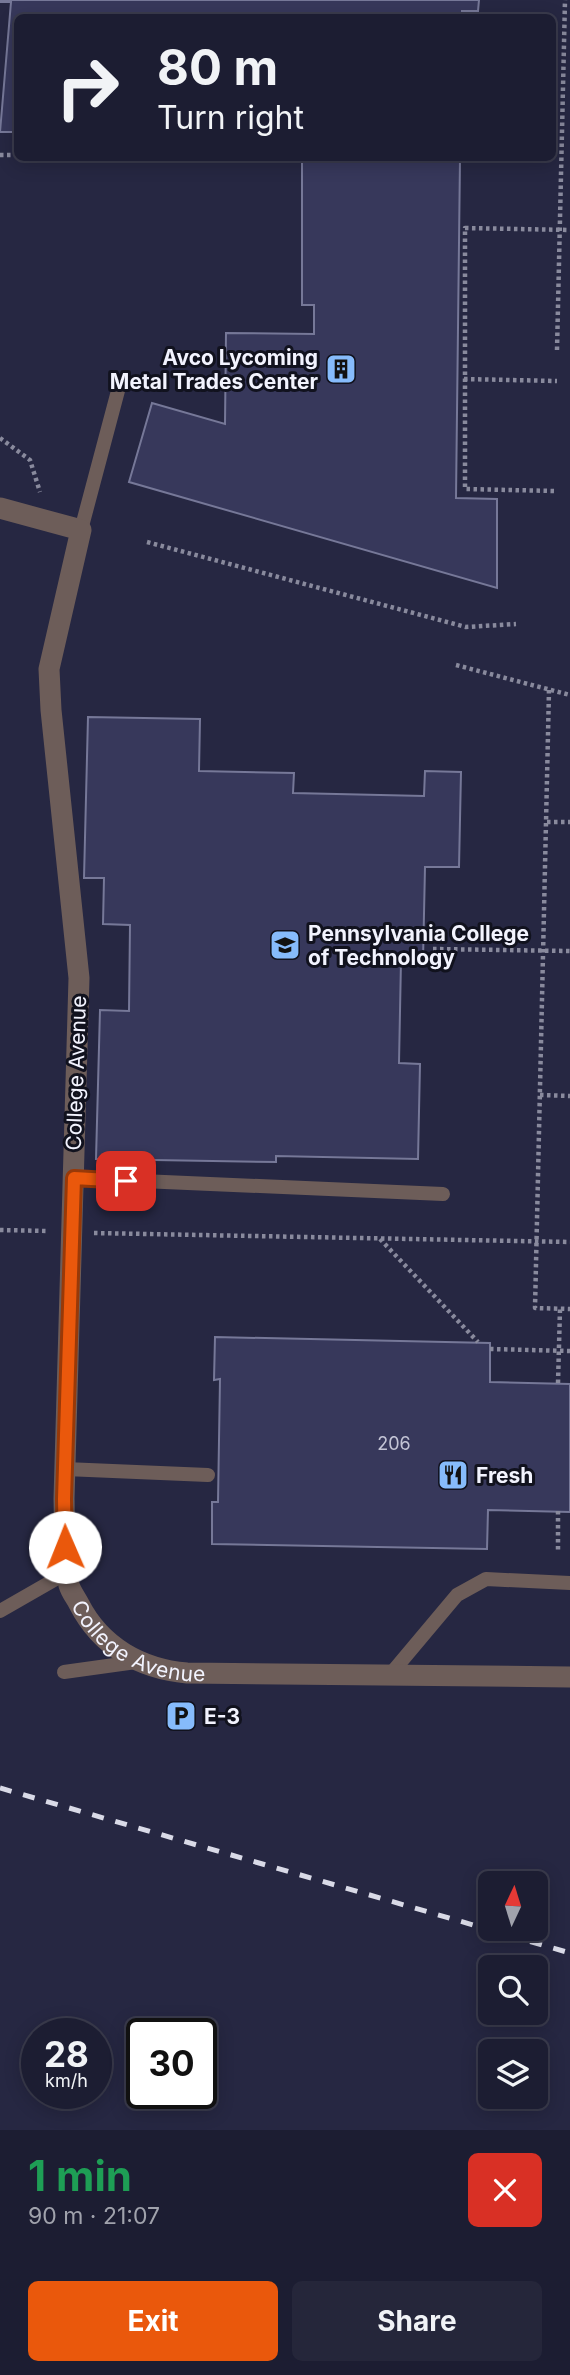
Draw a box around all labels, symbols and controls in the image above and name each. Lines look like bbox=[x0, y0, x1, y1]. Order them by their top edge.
text: 80 m bbox=[157, 38, 278, 97]
icon: right bbox=[42, 42, 133, 133]
text: Turn right bbox=[157, 98, 304, 137]
place label: Avco Lycoming Metal Trades Center bbox=[110, 345, 318, 394]
building icon: Avco Lycoming Metal Trades Center bbox=[324, 352, 358, 386]
place label: Pennsylvania College of Technology bbox=[308, 921, 529, 970]
school or university icon: Pennsylvania College of Technology bbox=[268, 928, 302, 962]
street label: College Avenue bbox=[61, 995, 91, 1151]
pin bbox=[96, 1151, 156, 1211]
icon: arrive bbox=[107, 1162, 145, 1200]
house number: 206 bbox=[377, 1433, 411, 1454]
restaurant icon: Fresh bbox=[436, 1458, 470, 1492]
place label: Fresh bbox=[476, 1463, 533, 1488]
position arrow bbox=[28, 1510, 102, 1584]
street label: College Avenue bbox=[67, 1596, 206, 1686]
parking icon: E-3 bbox=[164, 1699, 198, 1733]
place label: E-3 bbox=[204, 1704, 240, 1729]
north arrow bbox=[478, 1871, 548, 1941]
map controls bbox=[478, 1871, 548, 2109]
button: search bbox=[478, 1955, 548, 2025]
speed limit sign: 30 bbox=[126, 2018, 217, 2109]
text: 28 bbox=[44, 2033, 89, 2075]
button: layers bbox=[478, 2039, 548, 2109]
text: km/h bbox=[45, 2070, 88, 2091]
text: 1 min bbox=[28, 2150, 132, 2201]
button: close bbox=[468, 2153, 542, 2227]
text: 90 m · 21:07 bbox=[28, 2202, 160, 2230]
button: Exit bbox=[28, 2281, 278, 2361]
button: Share bbox=[292, 2281, 542, 2361]

